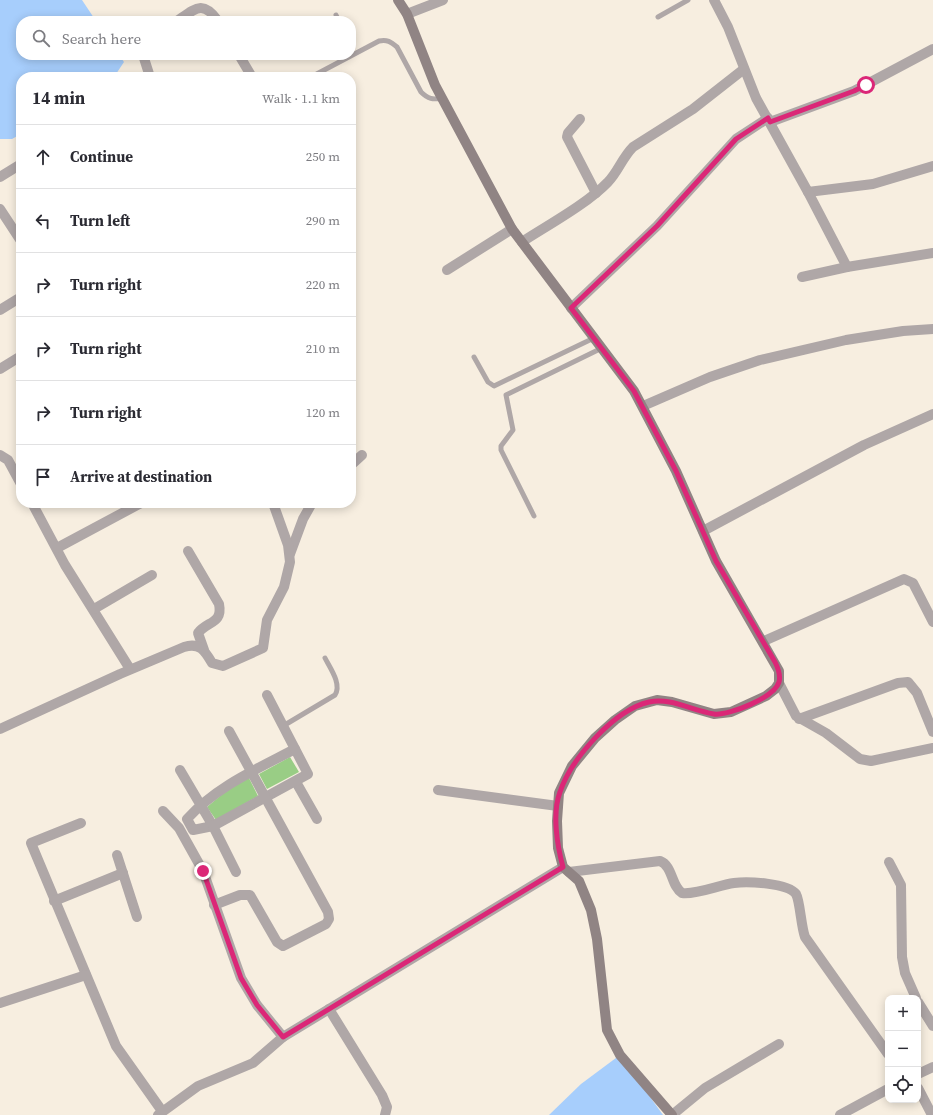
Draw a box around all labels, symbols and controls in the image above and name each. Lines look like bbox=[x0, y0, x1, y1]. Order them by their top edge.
search box bbox=[16, 16, 356, 60]
icon: search bbox=[30, 27, 52, 49]
text: Search here bbox=[62, 28, 141, 49]
route start bbox=[857, 76, 875, 94]
text: 14 min bbox=[32, 86, 85, 110]
text: Walk · 1.1 km bbox=[262, 90, 340, 107]
icon: ahead bbox=[32, 146, 54, 168]
text: Continue bbox=[70, 146, 133, 167]
text: 250 m bbox=[306, 148, 340, 165]
icon: left bbox=[32, 210, 54, 232]
text: Turn left bbox=[70, 210, 130, 231]
text: 290 m bbox=[306, 212, 340, 229]
icon: right bbox=[32, 274, 54, 296]
text: Turn right bbox=[70, 274, 142, 295]
text: 220 m bbox=[306, 276, 340, 293]
icon: right bbox=[32, 338, 54, 360]
text: Turn right bbox=[70, 338, 142, 359]
text: 210 m bbox=[306, 340, 340, 357]
icon: right bbox=[32, 402, 54, 424]
text: Turn right bbox=[70, 402, 142, 423]
text: 120 m bbox=[306, 404, 340, 421]
icon: arrive bbox=[32, 466, 54, 488]
text: Arrive at destination bbox=[70, 466, 212, 487]
route end bbox=[194, 862, 212, 880]
map controls bbox=[885, 995, 921, 1103]
button: + bbox=[885, 995, 921, 1031]
button: − bbox=[885, 1031, 921, 1067]
button: locate bbox=[885, 1067, 921, 1103]

